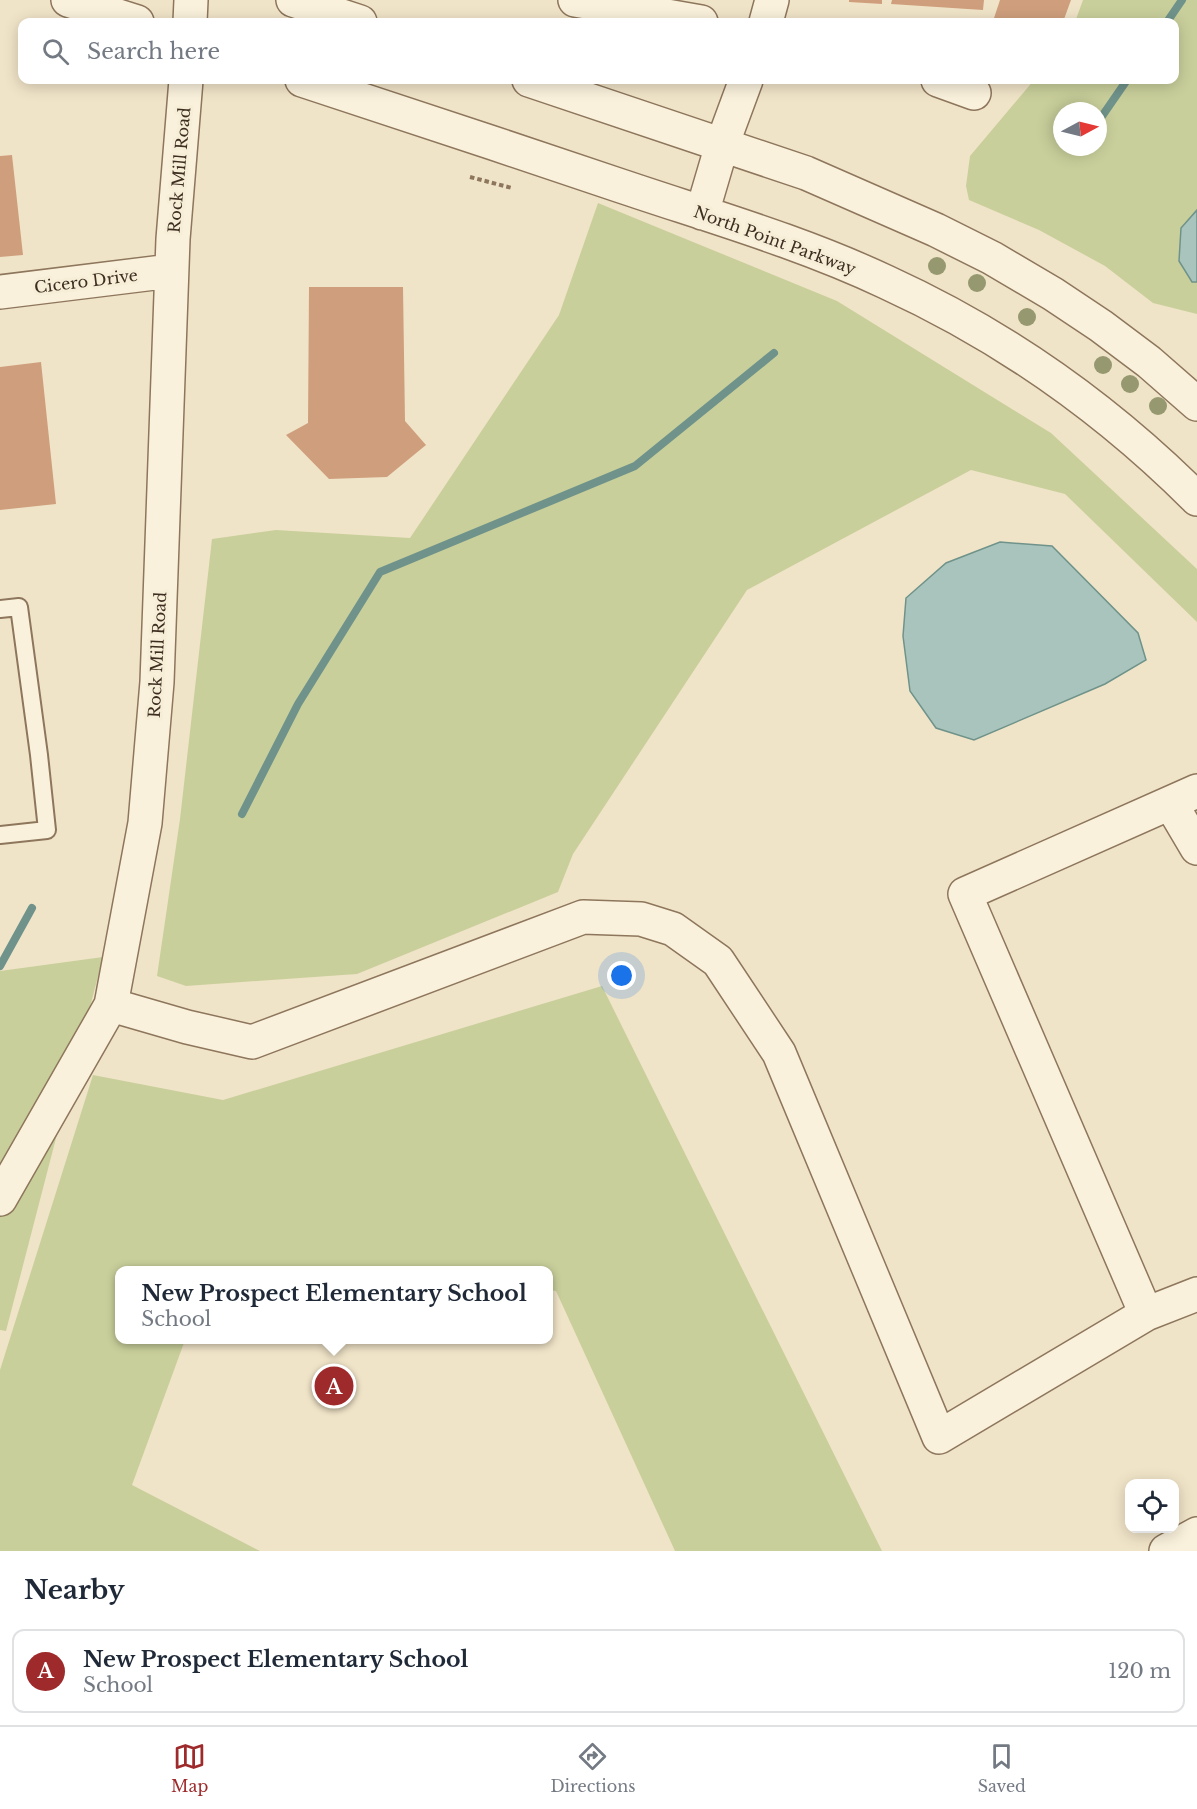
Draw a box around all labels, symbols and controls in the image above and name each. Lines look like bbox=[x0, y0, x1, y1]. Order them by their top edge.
search box bbox=[18, 18, 1179, 84]
icon: search bbox=[39, 35, 72, 68]
text: Search here bbox=[87, 38, 220, 65]
north arrow bbox=[1053, 102, 1107, 156]
street label: Rock Mill Road bbox=[164, 106, 194, 234]
street label: North Point Parkway bbox=[691, 201, 860, 279]
street label: Cicero Drive bbox=[33, 265, 139, 297]
street label: Rock Mill Road bbox=[144, 591, 170, 719]
your location bbox=[607, 961, 636, 990]
popup bbox=[115, 1266, 553, 1344]
text: New Prospect Elementary School bbox=[141, 1280, 527, 1307]
text: School bbox=[141, 1307, 211, 1331]
pin: A bbox=[314, 1364, 354, 1408]
map controls bbox=[1125, 1479, 1179, 1533]
button: locate bbox=[1125, 1479, 1179, 1533]
text: Nearby bbox=[24, 1574, 125, 1606]
text: New Prospect Elementary School bbox=[83, 1646, 468, 1673]
text: A bbox=[37, 1659, 54, 1683]
text: 120 m bbox=[1108, 1659, 1171, 1683]
text: School bbox=[83, 1673, 153, 1697]
tab: Map bbox=[171, 1740, 208, 1796]
tab: Directions bbox=[550, 1740, 635, 1796]
tab: Saved bbox=[978, 1740, 1026, 1796]

